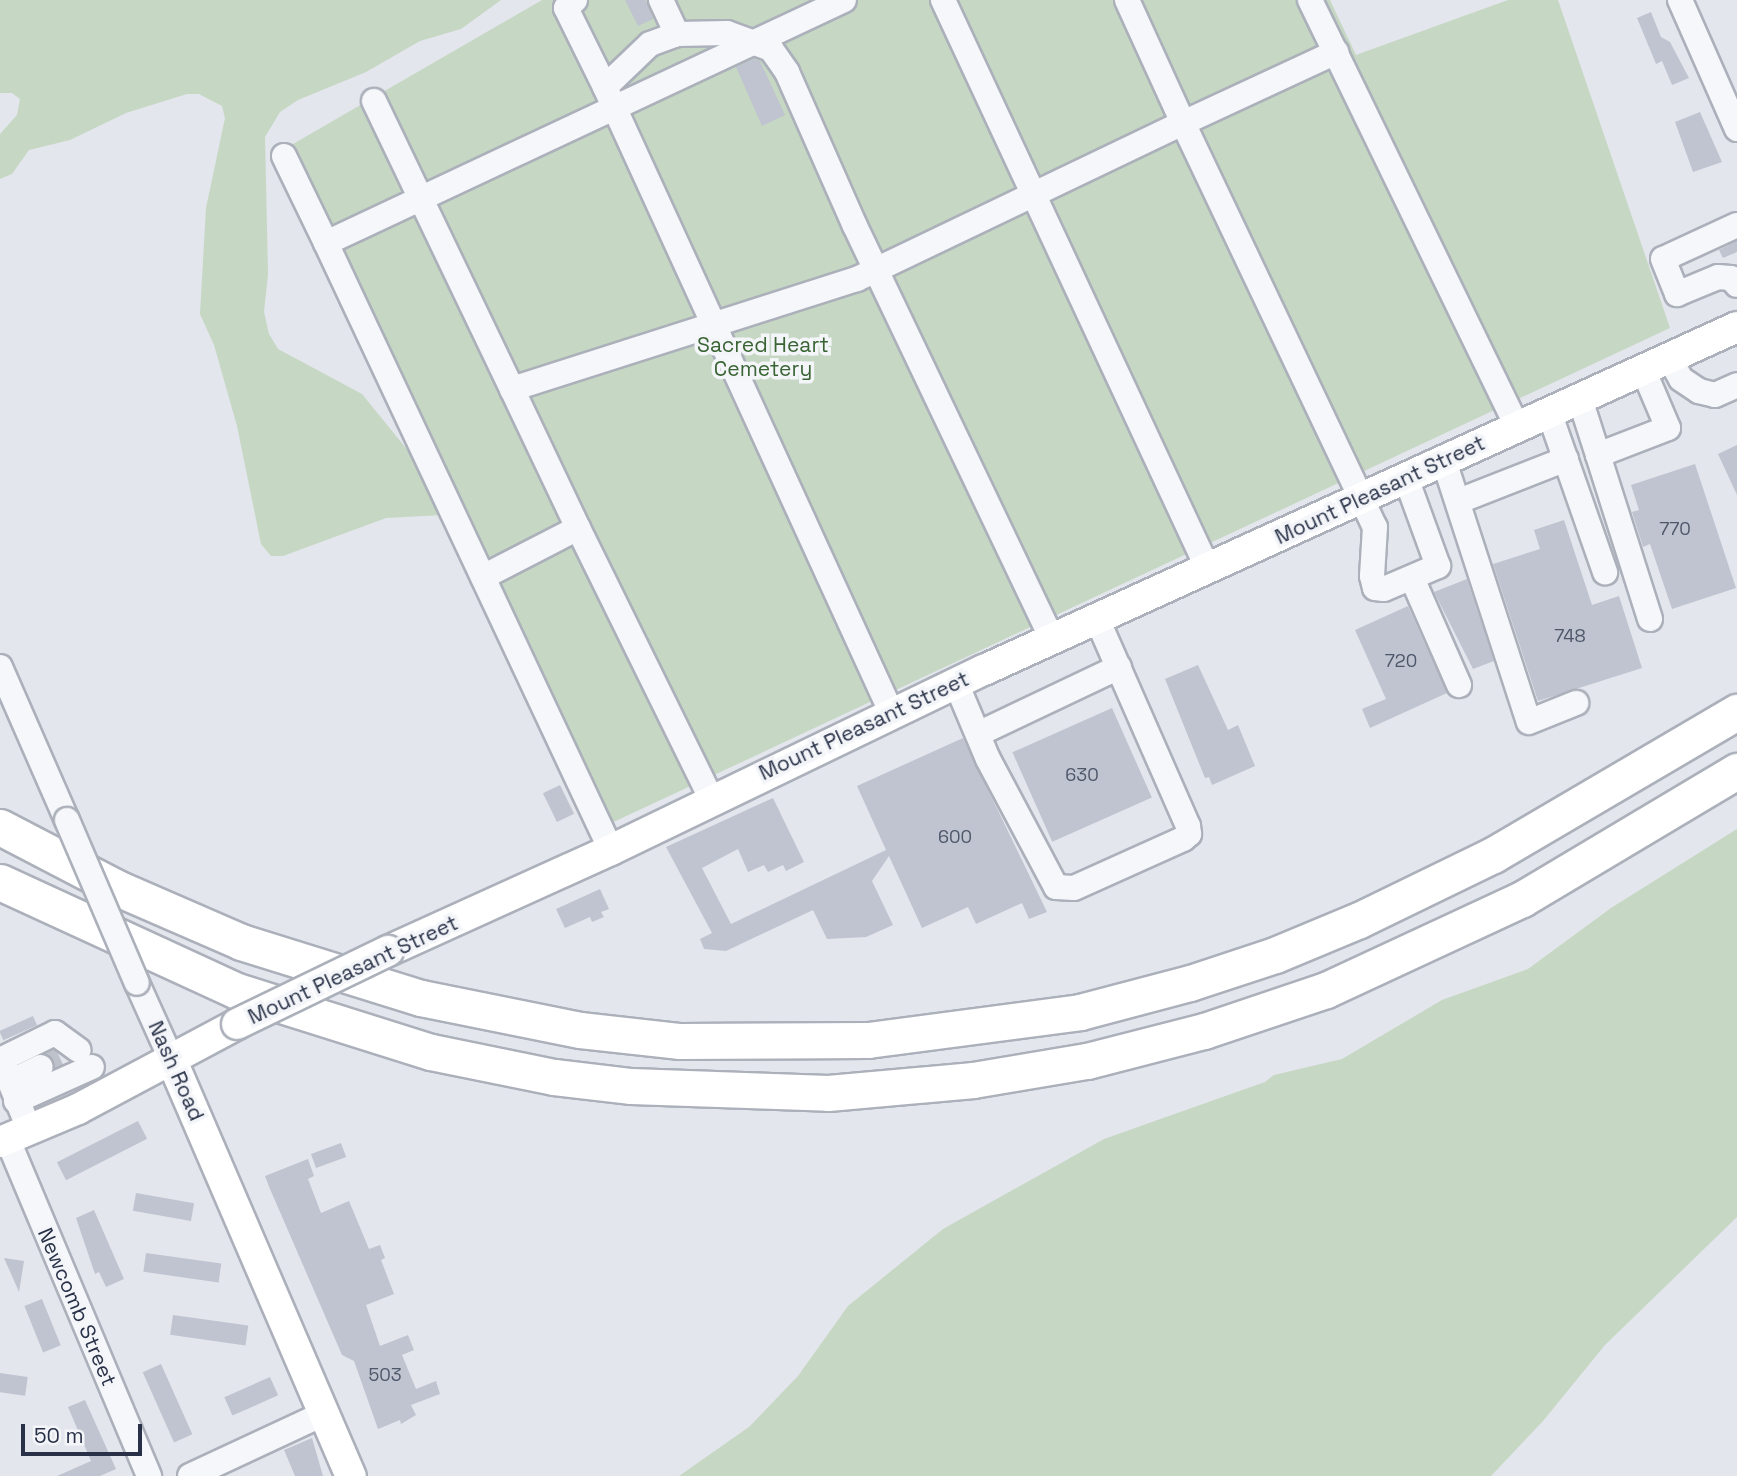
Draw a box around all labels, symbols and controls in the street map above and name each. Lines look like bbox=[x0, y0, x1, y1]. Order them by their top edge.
park label: Sacred Heart Cemetery bbox=[697, 332, 829, 382]
street label: Mount Pleasant Street bbox=[1271, 430, 1489, 550]
house number: 770 bbox=[1659, 518, 1691, 540]
house number: 748 bbox=[1554, 625, 1586, 647]
house number: 720 bbox=[1385, 650, 1417, 672]
street label: Mount Pleasant Street bbox=[755, 666, 973, 786]
house number: 630 bbox=[1065, 764, 1099, 786]
house number: 600 bbox=[938, 826, 972, 848]
street label: Mount Pleasant Street bbox=[244, 910, 462, 1030]
street label: Nash Road bbox=[143, 1017, 209, 1125]
street label: Newcomb Street bbox=[32, 1224, 122, 1390]
house number: 503 bbox=[368, 1364, 402, 1386]
scale bar bbox=[24, 1410, 145, 1454]
text: 50 m bbox=[34, 1422, 84, 1449]

